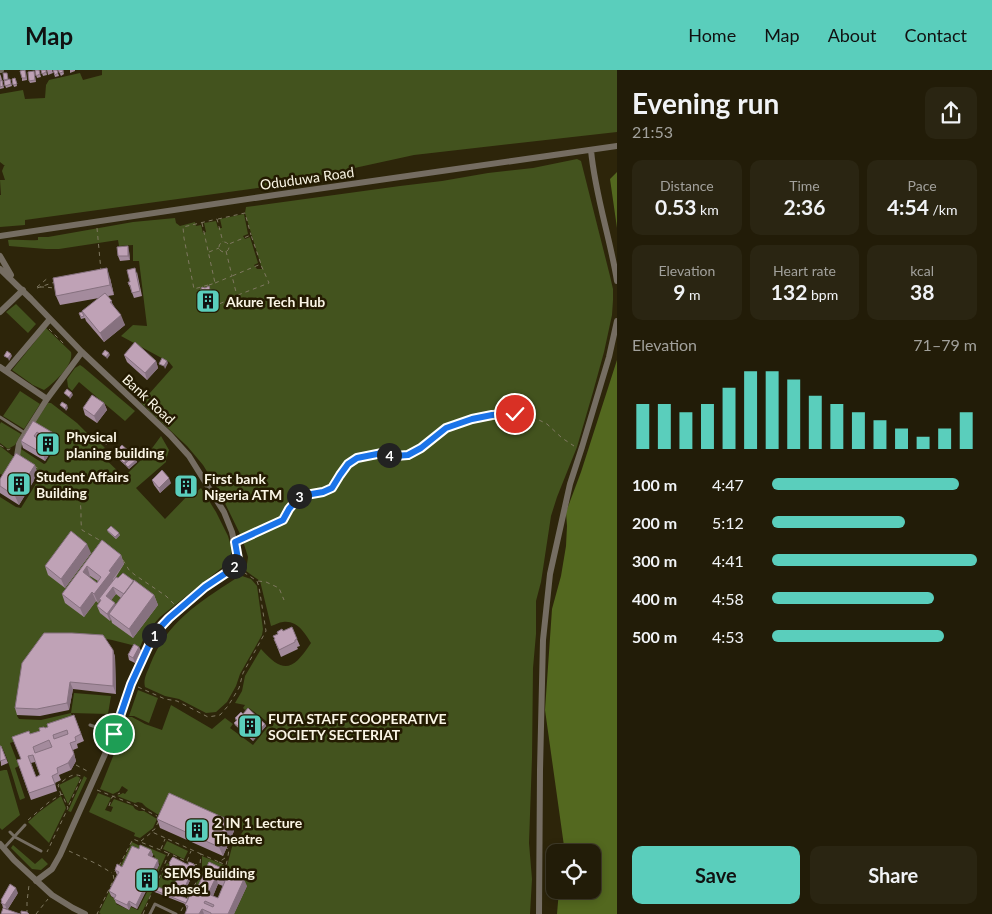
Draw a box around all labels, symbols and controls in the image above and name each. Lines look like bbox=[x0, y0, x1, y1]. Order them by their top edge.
text: Map bbox=[25, 21, 73, 50]
text: Home bbox=[688, 24, 736, 46]
text: Map bbox=[764, 24, 800, 46]
text: About bbox=[828, 24, 877, 46]
text: Contact bbox=[905, 24, 967, 46]
text: Evening run bbox=[632, 86, 779, 120]
button: share bbox=[925, 87, 977, 139]
text: 21:53 bbox=[632, 122, 673, 141]
street label: Oduduwa Road bbox=[259, 163, 355, 193]
text: Distance bbox=[660, 177, 714, 194]
text: Time bbox=[789, 177, 820, 194]
text: Pace bbox=[908, 177, 937, 194]
text: 0.53 bbox=[655, 194, 696, 219]
text: 2:36 bbox=[784, 194, 825, 219]
text: 4:54 bbox=[887, 194, 929, 219]
text: km bbox=[696, 201, 719, 218]
text: /km bbox=[929, 201, 957, 218]
text: Elevation bbox=[658, 262, 715, 279]
text: Heart rate bbox=[773, 262, 836, 279]
text: kcal bbox=[910, 262, 934, 279]
text: 9 bbox=[673, 279, 685, 304]
text: 132 bbox=[771, 279, 807, 304]
text: 38 bbox=[910, 279, 934, 304]
text: m bbox=[685, 286, 700, 303]
text: bpm bbox=[807, 286, 838, 303]
building icon: Akure Tech Hub bbox=[195, 288, 221, 314]
place label: Akure Tech Hub bbox=[225, 293, 325, 310]
text: Elevation bbox=[632, 335, 697, 354]
text: 71–79 m bbox=[913, 335, 977, 354]
street label: Bank Road bbox=[119, 370, 179, 428]
pin bbox=[494, 393, 536, 435]
icon: check bbox=[501, 400, 529, 428]
place label: Physical planing building bbox=[66, 428, 165, 461]
building icon: Physical planing building bbox=[35, 431, 61, 457]
pin: 4 bbox=[376, 442, 402, 468]
text: 4 bbox=[385, 447, 394, 464]
place label: Student Affairs Building bbox=[36, 468, 129, 501]
place label: First bank Nigeria ATM bbox=[204, 470, 282, 503]
building icon: Student Affairs Building bbox=[6, 471, 32, 497]
building icon: First bank Nigeria ATM bbox=[173, 473, 199, 499]
text: 100 m bbox=[632, 475, 677, 494]
text: 4:47 bbox=[712, 475, 744, 494]
pin: 3 bbox=[286, 484, 312, 508]
text: 3 bbox=[295, 488, 304, 505]
text: 200 m bbox=[632, 513, 677, 532]
text: 5:12 bbox=[712, 513, 744, 532]
text: 300 m bbox=[632, 551, 677, 570]
text: 4:41 bbox=[712, 551, 744, 570]
pin: 2 bbox=[222, 554, 246, 578]
text: 2 bbox=[230, 558, 239, 575]
text: 400 m bbox=[632, 589, 677, 608]
text: 4:58 bbox=[712, 589, 744, 608]
pin: 1 bbox=[142, 622, 166, 648]
text: 1 bbox=[150, 627, 159, 644]
text: 500 m bbox=[632, 627, 677, 646]
text: 4:53 bbox=[712, 627, 744, 646]
place label: FUTA STAFF COOPERATIVE SOCIETY SECTERIAT bbox=[268, 710, 447, 743]
pin bbox=[93, 713, 135, 755]
building icon: FUTA STAFF COOPERATIVE SOCIETY SECTERIAT bbox=[237, 713, 263, 739]
icon: arrive bbox=[100, 720, 128, 748]
place label: 2 IN 1 Lecture Theatre bbox=[214, 814, 303, 847]
building icon: 2 IN 1 Lecture Theatre bbox=[184, 817, 210, 843]
map controls bbox=[546, 844, 601, 899]
button: locate bbox=[546, 844, 601, 899]
button: Save bbox=[632, 846, 800, 904]
button: Share bbox=[810, 846, 977, 904]
place label: SEMS Building phase1 bbox=[164, 864, 255, 897]
building icon: SEMS Building phase1 bbox=[134, 867, 160, 893]

